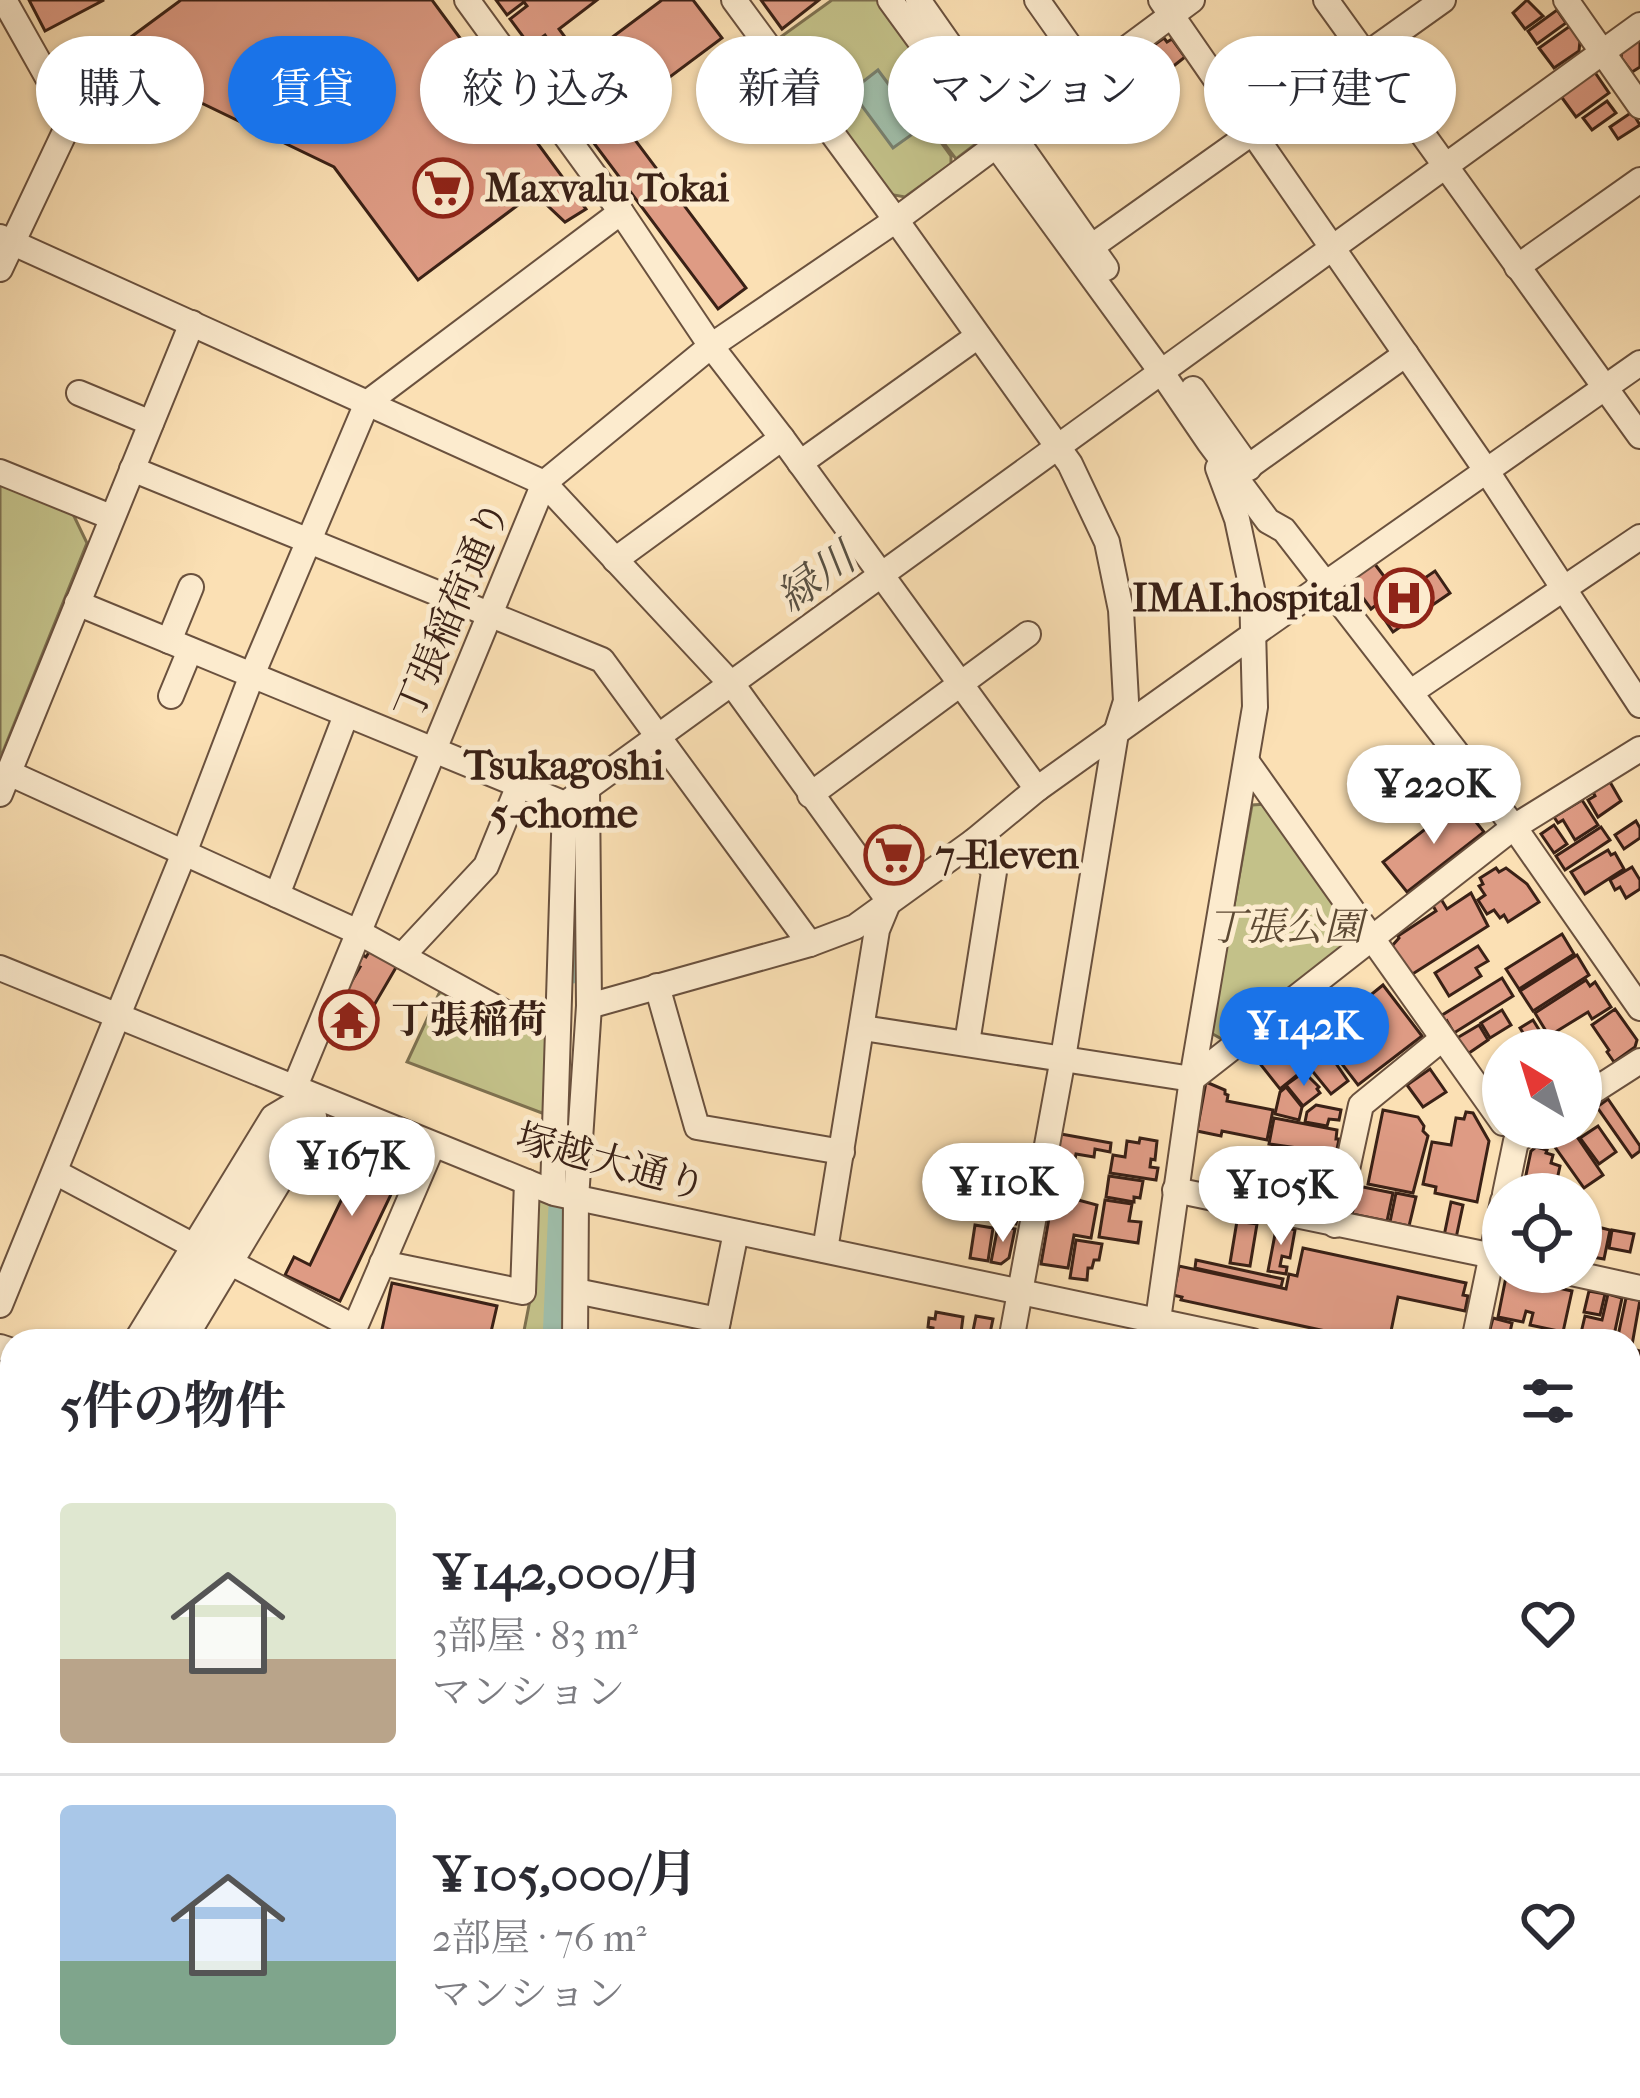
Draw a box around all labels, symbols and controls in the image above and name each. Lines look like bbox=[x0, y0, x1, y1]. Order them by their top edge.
chip: 購入 bbox=[36, 36, 204, 144]
chip: 賃貸 bbox=[228, 36, 396, 144]
chip: 絞り込み bbox=[420, 36, 672, 144]
chip: 新着 bbox=[696, 36, 864, 144]
chip: マンション bbox=[888, 36, 1180, 144]
chip: 一戸建て bbox=[1204, 36, 1456, 144]
supermarket icon: Maxvalu Tokai bbox=[412, 157, 474, 219]
place label: Maxvalu Tokai bbox=[485, 165, 729, 211]
street label: 丁張稲荷通り bbox=[385, 493, 519, 727]
water label: 緑川 bbox=[768, 531, 868, 623]
hospital icon: IMAI.hospital bbox=[1373, 567, 1435, 629]
place label: IMAI.hospital bbox=[1132, 575, 1362, 621]
district label: Tsukagoshi 5-chome bbox=[463, 741, 665, 838]
pin: ¥220K bbox=[1350, 745, 1518, 847]
text: ¥220K bbox=[1374, 761, 1494, 807]
supermarket icon: 7-Eleven bbox=[863, 824, 925, 886]
place label: 7-Eleven bbox=[936, 832, 1079, 878]
park label: 丁張公園 bbox=[1207, 904, 1369, 950]
pin: ¥142K bbox=[1220, 987, 1388, 1089]
temple icon: 丁張稲荷 bbox=[318, 989, 380, 1051]
place label: 丁張稲荷 bbox=[391, 997, 547, 1043]
text: ¥142K bbox=[1246, 1003, 1362, 1049]
north arrow bbox=[1482, 1029, 1602, 1149]
map controls bbox=[1482, 1029, 1602, 1293]
street label: 塚越大通り bbox=[511, 1115, 711, 1209]
pin: ¥167K bbox=[268, 1117, 436, 1219]
text: ¥167K bbox=[296, 1133, 408, 1179]
pin: ¥110K bbox=[919, 1143, 1087, 1245]
pin: ¥105K bbox=[1197, 1146, 1365, 1248]
text: ¥110K bbox=[949, 1159, 1057, 1205]
text: ¥105K bbox=[1226, 1162, 1336, 1208]
button: locate bbox=[1482, 1173, 1602, 1293]
icon: filters bbox=[1515, 1368, 1581, 1434]
text: 5件の物件 bbox=[60, 1376, 286, 1436]
text: ¥142,000/月 bbox=[432, 1542, 705, 1602]
icon: home bbox=[156, 1551, 300, 1695]
icon: heart bbox=[1515, 1590, 1581, 1656]
text: 3部屋 · 83 m² bbox=[432, 1613, 638, 1659]
text: マンション bbox=[432, 1669, 625, 1715]
text: ¥105,000/月 bbox=[432, 1844, 698, 1904]
icon: home bbox=[156, 1853, 300, 1997]
icon: heart bbox=[1515, 1892, 1581, 1958]
text: 2部屋 · 76 m² bbox=[432, 1915, 646, 1961]
text: マンション bbox=[432, 1971, 625, 2017]

